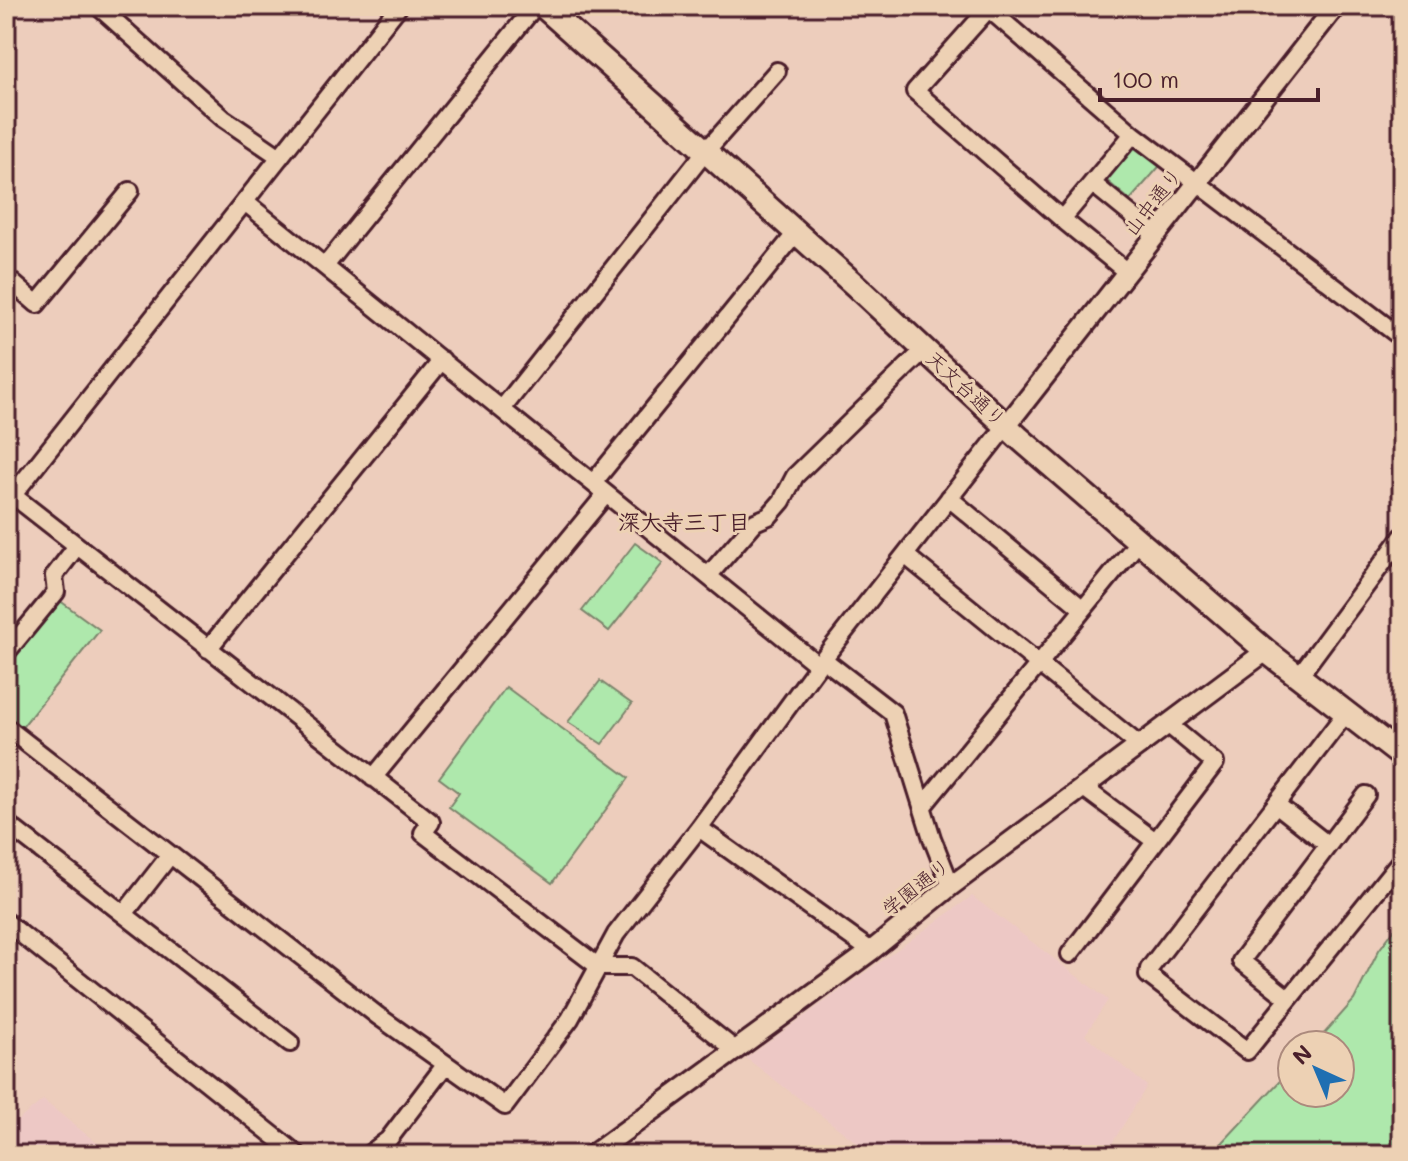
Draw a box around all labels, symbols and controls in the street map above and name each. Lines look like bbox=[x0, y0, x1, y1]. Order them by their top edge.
scale bar bbox=[1100, 52, 1318, 102]
text: 100 m bbox=[1112, 63, 1179, 94]
street label: 山中通り bbox=[1117, 162, 1187, 241]
street label: 天文台通り bbox=[921, 345, 1012, 432]
district label: 深大寺三丁目 bbox=[618, 507, 750, 536]
street label: 学園通り bbox=[876, 851, 955, 921]
north arrow bbox=[1276, 1029, 1356, 1109]
text: N bbox=[1286, 1038, 1318, 1070]

